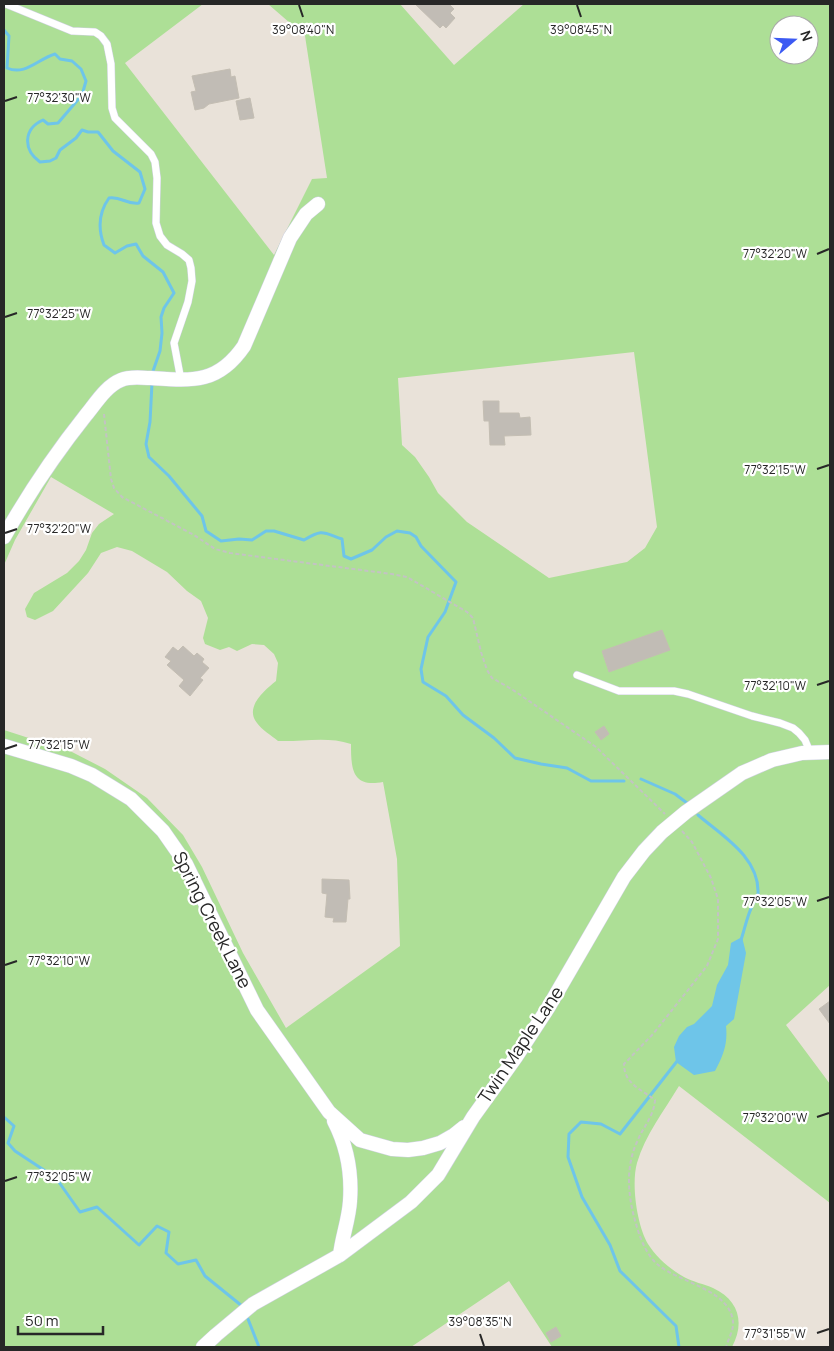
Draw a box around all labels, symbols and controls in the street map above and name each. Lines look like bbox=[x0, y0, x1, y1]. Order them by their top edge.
north arrow bbox=[769, 15, 819, 65]
text: 39°08'40"N bbox=[272, 21, 334, 38]
text: 39°08'45"N bbox=[550, 21, 612, 38]
text: N bbox=[796, 28, 817, 43]
text: 77°32'30"W bbox=[27, 89, 92, 106]
text: 77°32'20"W bbox=[743, 245, 808, 262]
text: 77°32'25"W bbox=[27, 305, 92, 322]
text: 77°32'15"W bbox=[744, 461, 806, 478]
text: 77°32'20"W bbox=[27, 520, 92, 537]
text: 77°32'10"W bbox=[744, 677, 807, 694]
text: 77°32'15"W bbox=[28, 736, 90, 753]
street label: Spring Creek Lane bbox=[168, 847, 258, 992]
text: 77°32'05"W bbox=[743, 893, 808, 910]
text: 77°32'10"W bbox=[28, 952, 91, 969]
street label: Twin Maple Lane bbox=[472, 981, 568, 1108]
text: 77°32'00"W bbox=[743, 1109, 808, 1126]
text: 77°32'05"W bbox=[27, 1168, 92, 1185]
scale bar bbox=[18, 1304, 102, 1336]
text: 50 m bbox=[25, 1310, 59, 1331]
text: 39°08'35"N bbox=[449, 1313, 511, 1330]
text: 77°31'55"W bbox=[744, 1325, 806, 1342]

